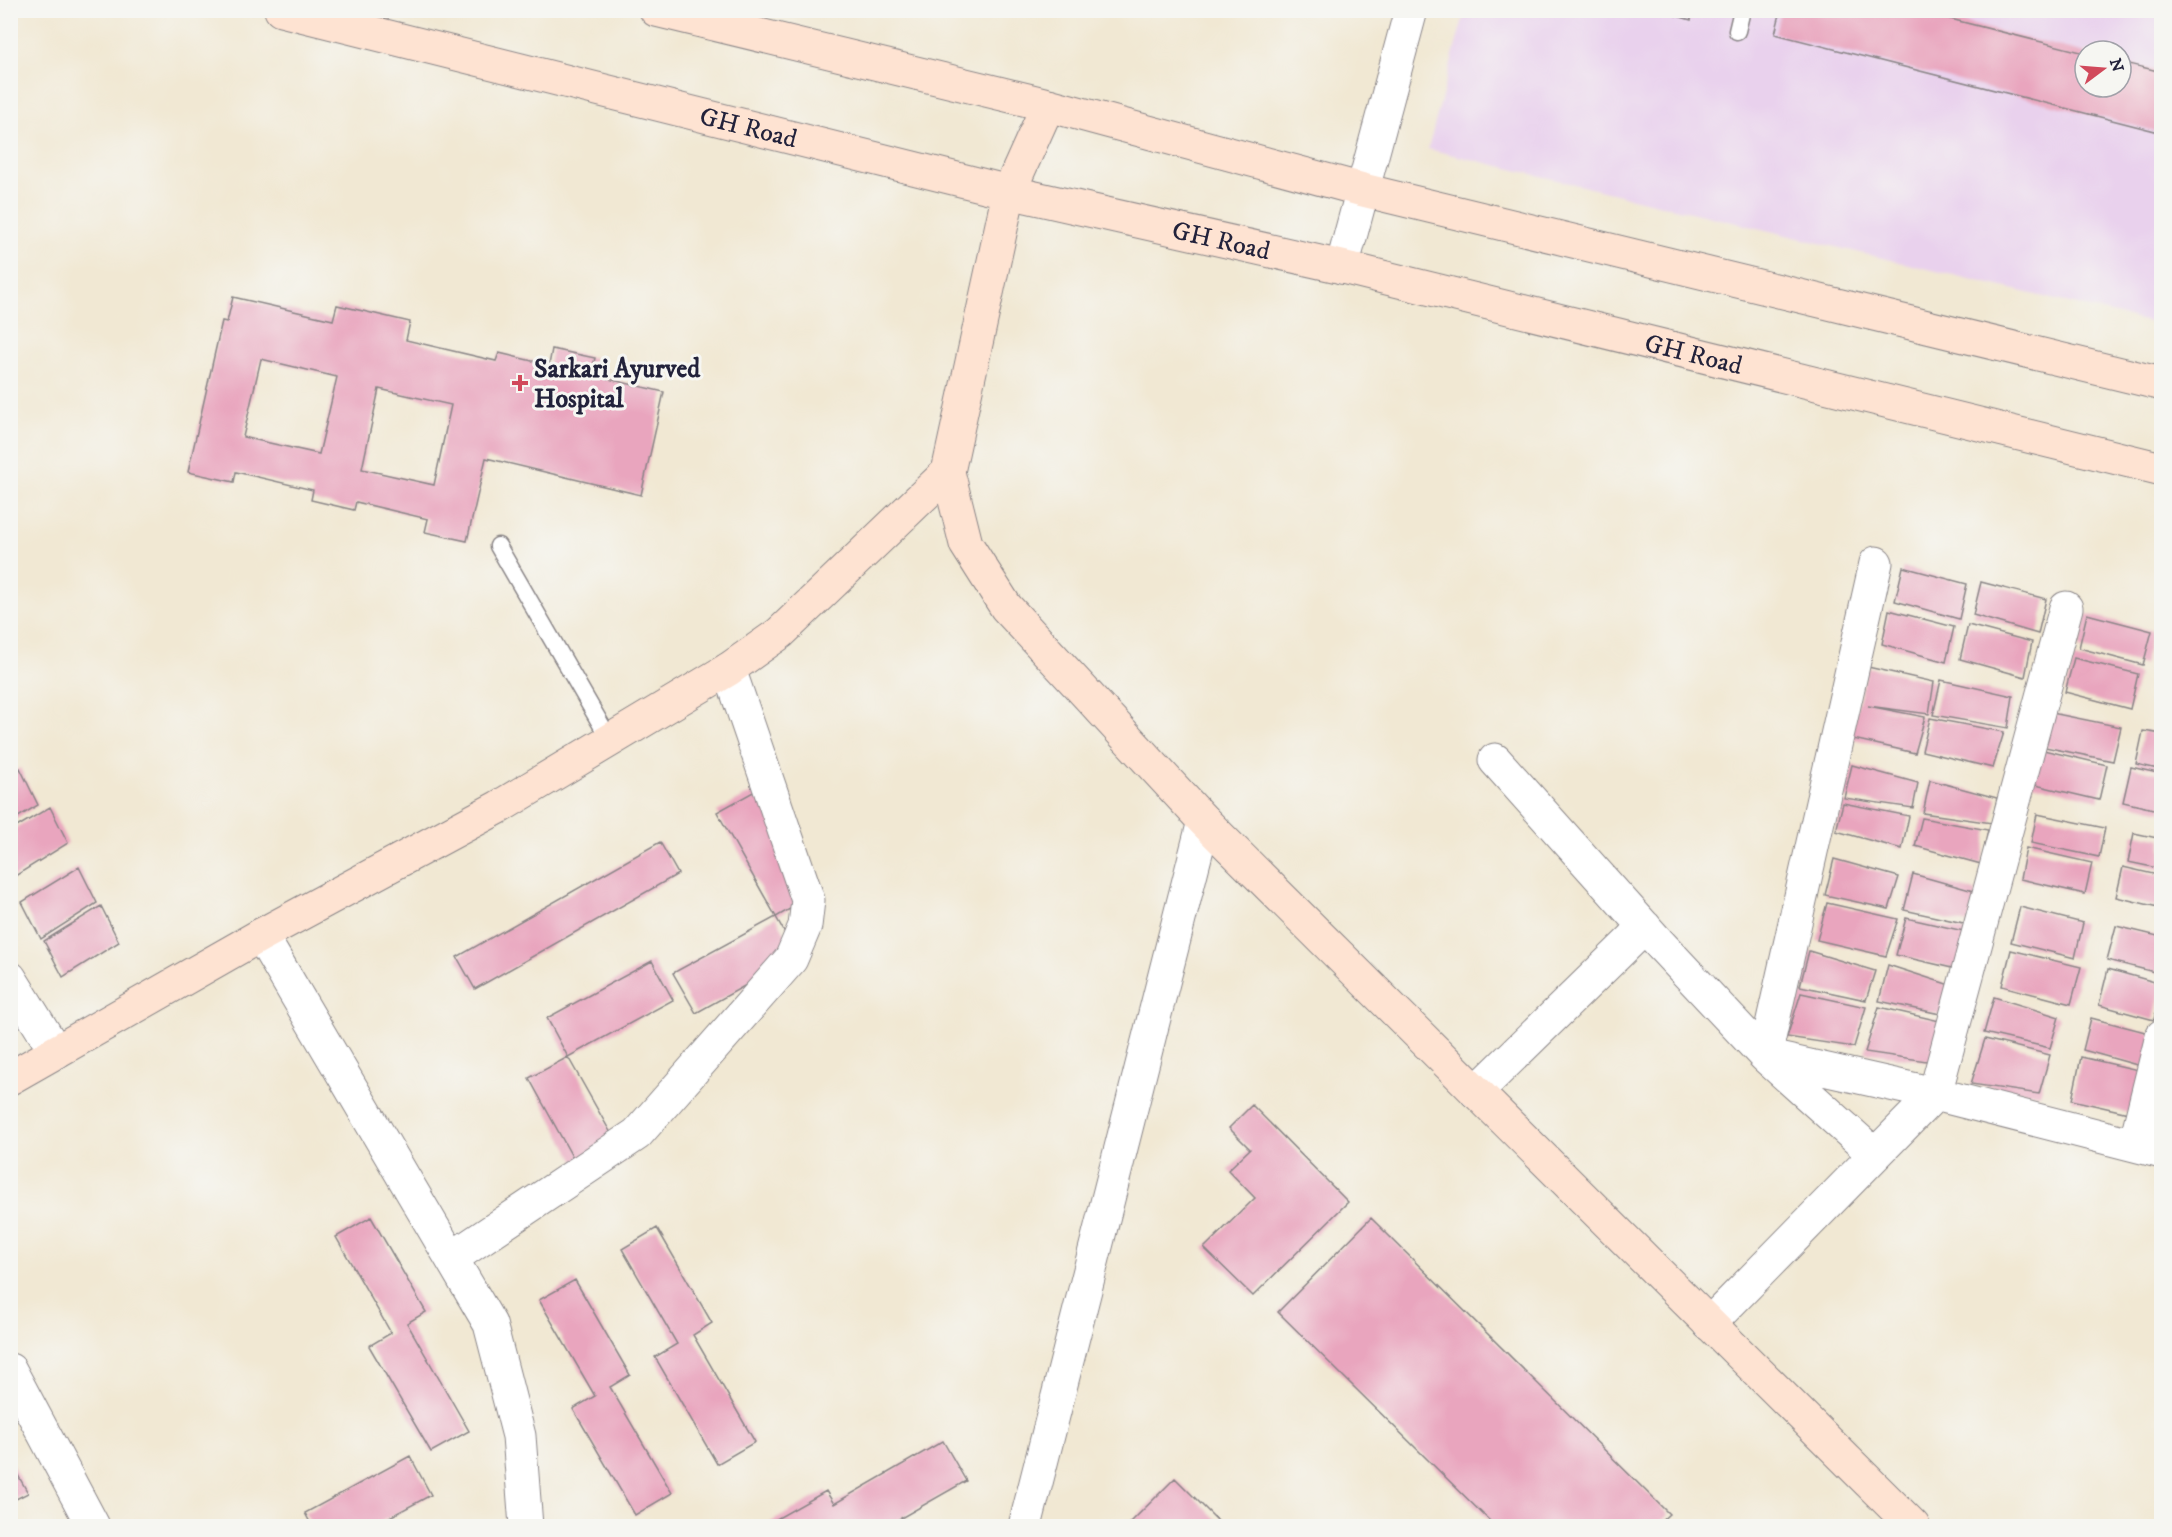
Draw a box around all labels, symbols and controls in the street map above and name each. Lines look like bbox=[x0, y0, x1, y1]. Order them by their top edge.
north arrow bbox=[2073, 39, 2133, 99]
text: N bbox=[2105, 56, 2128, 74]
street label: GH Road bbox=[696, 100, 801, 156]
street label: GH Road bbox=[1169, 214, 1273, 268]
street label: GH Road bbox=[1641, 327, 1746, 383]
place label: Sarkari Ayurved Hospital bbox=[534, 353, 701, 416]
marker: Sarkari Ayurved Hospital bbox=[511, 374, 529, 392]

